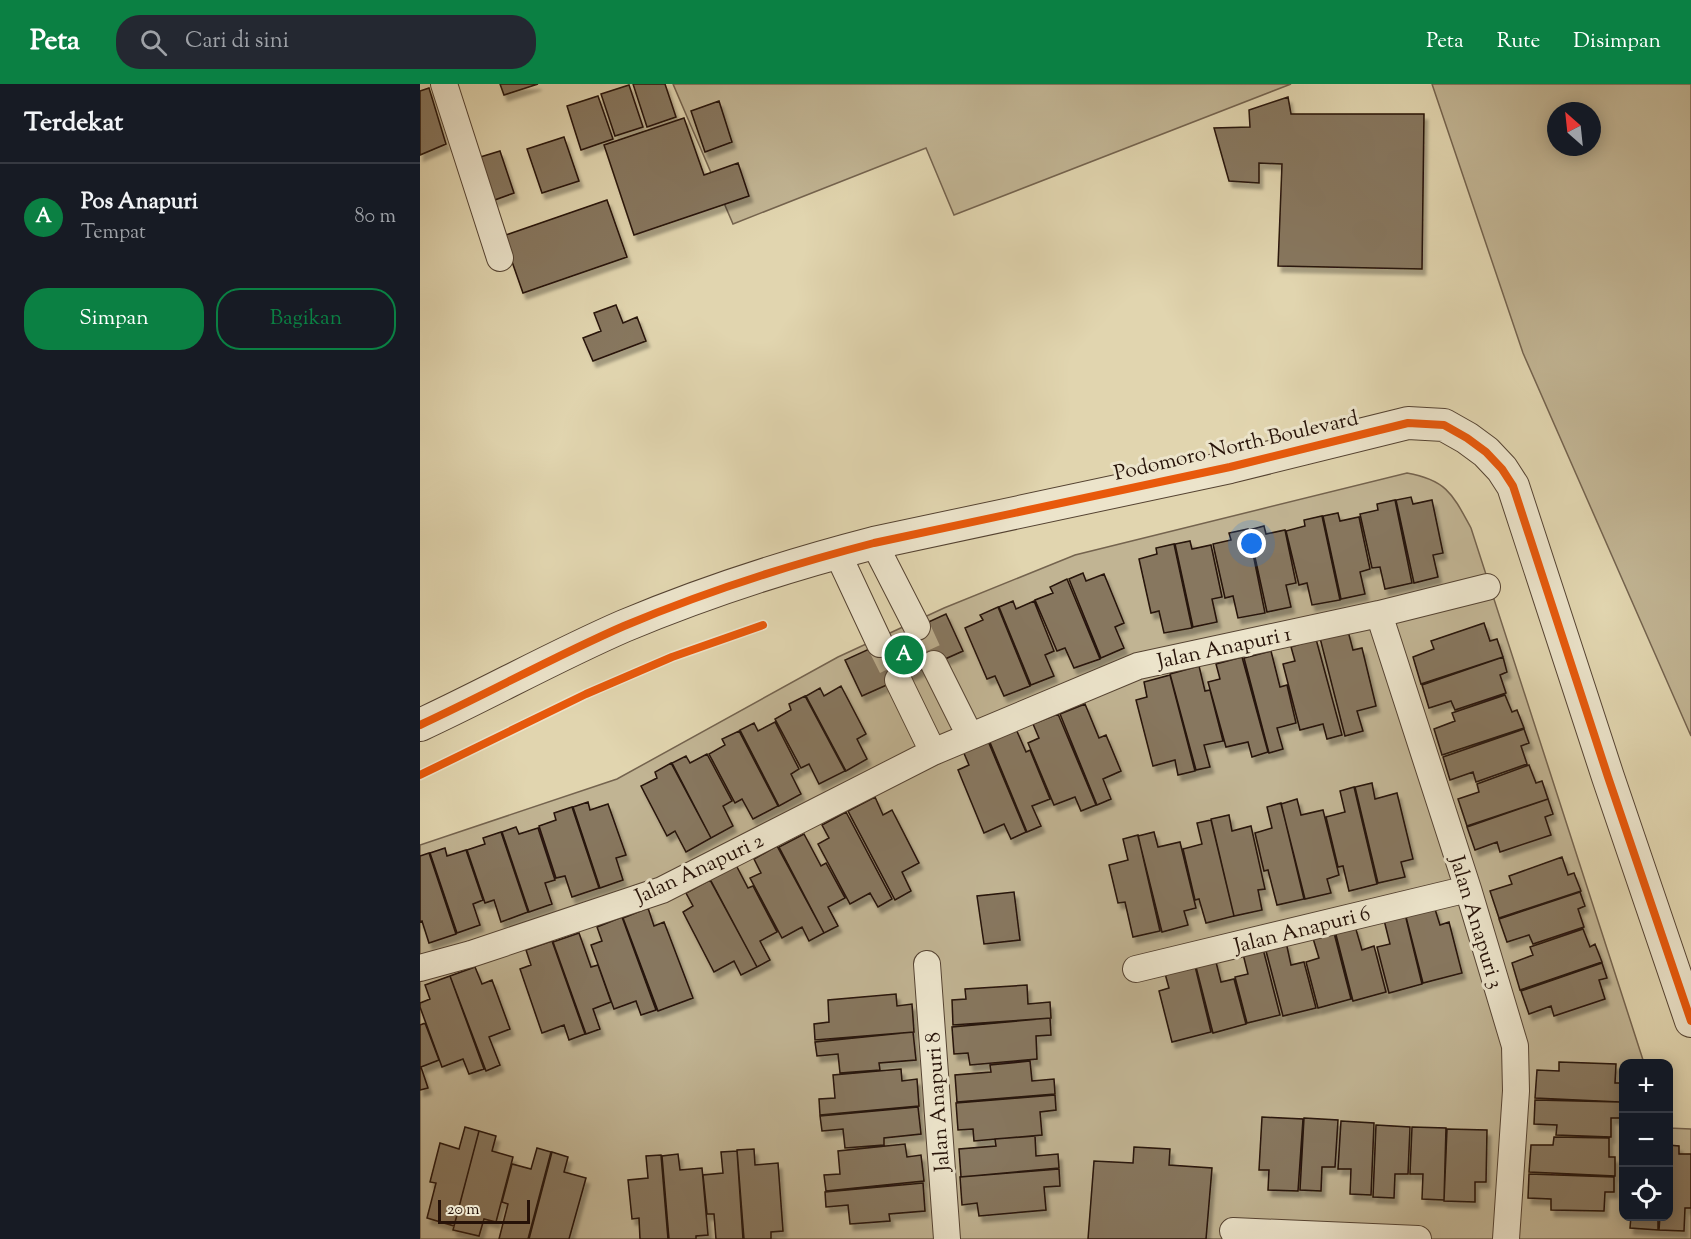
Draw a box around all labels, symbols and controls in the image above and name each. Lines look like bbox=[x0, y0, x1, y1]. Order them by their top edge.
search box bbox=[116, 15, 536, 69]
text: Peta bbox=[30, 22, 80, 62]
icon: search bbox=[137, 26, 170, 59]
text: Cari di sini bbox=[185, 26, 289, 58]
text: Peta bbox=[1426, 27, 1464, 57]
text: Rute bbox=[1497, 27, 1540, 57]
text: Disimpan bbox=[1573, 27, 1661, 57]
north arrow bbox=[1547, 102, 1601, 156]
text: Terdekat bbox=[24, 105, 123, 142]
text: Pos Anapuri bbox=[81, 187, 198, 219]
text: A bbox=[35, 203, 52, 232]
text: 80 m bbox=[355, 203, 396, 232]
text: Tempat bbox=[81, 219, 146, 248]
button: Simpan bbox=[24, 288, 204, 350]
button: Bagikan bbox=[216, 288, 396, 350]
street label: Podomoro North Boulevard bbox=[1111, 404, 1362, 490]
your location bbox=[1237, 529, 1266, 558]
street label: Jalan Anapuri 1 bbox=[1154, 620, 1294, 678]
pin: A bbox=[884, 632, 924, 678]
street label: Jalan Anapuri 2 bbox=[630, 827, 769, 913]
street label: Jalan Anapuri 3 bbox=[1440, 851, 1510, 993]
street label: Jalan Anapuri 6 bbox=[1230, 899, 1374, 963]
street label: Jalan Anapuri 8 bbox=[919, 1031, 959, 1174]
map controls bbox=[1619, 1059, 1673, 1221]
button: + bbox=[1619, 1059, 1673, 1113]
button: − bbox=[1619, 1113, 1673, 1167]
button: locate bbox=[1619, 1167, 1673, 1221]
scale bar bbox=[438, 1197, 530, 1224]
text: 20 m bbox=[447, 1199, 480, 1222]

